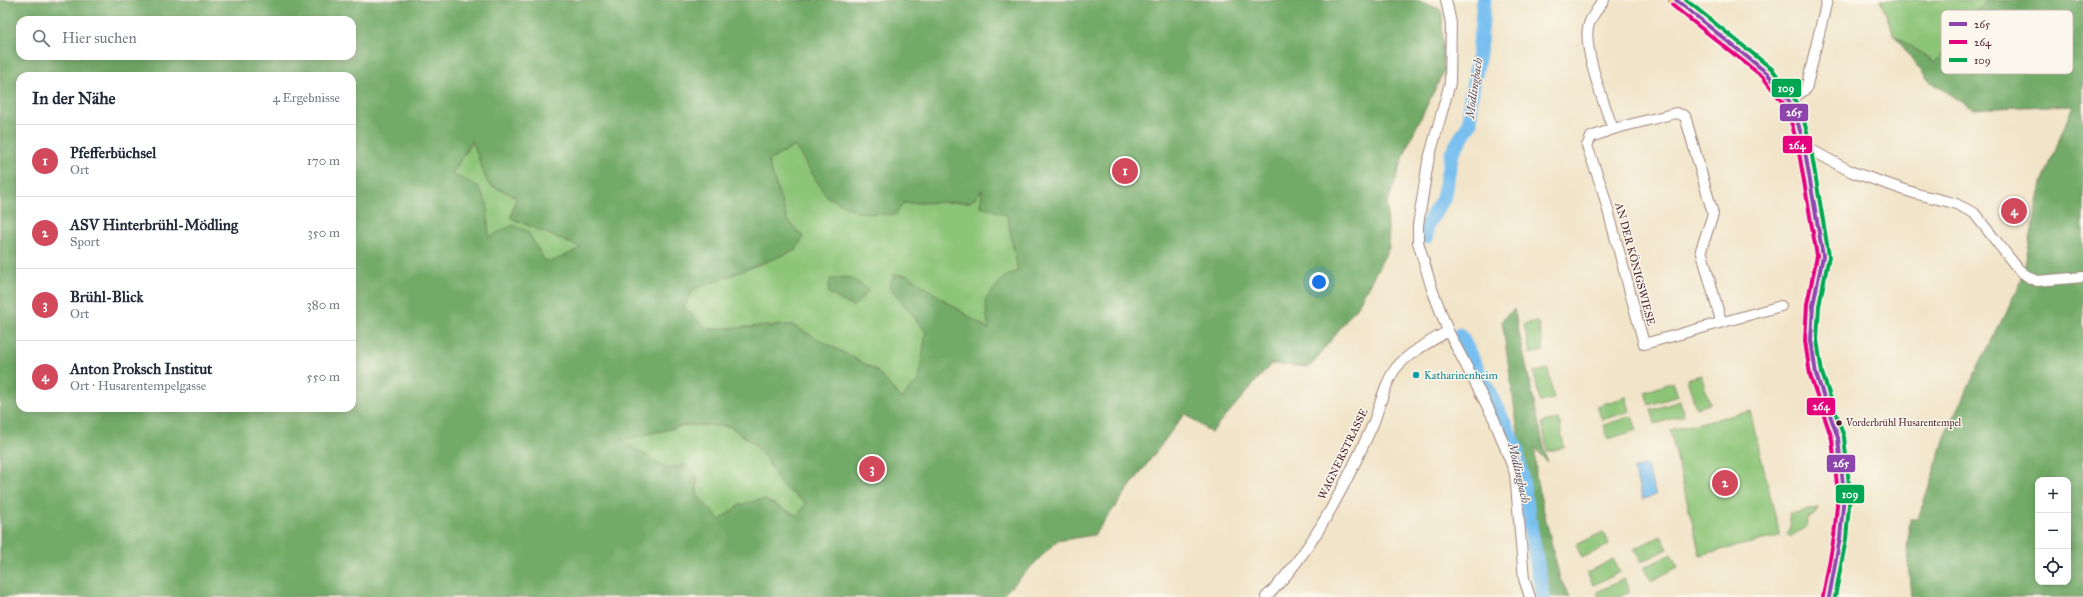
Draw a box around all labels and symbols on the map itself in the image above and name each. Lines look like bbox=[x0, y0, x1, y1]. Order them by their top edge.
legend bbox=[1941, 10, 2073, 74]
text: 265 bbox=[1974, 18, 1990, 31]
text: 264 bbox=[1974, 36, 1992, 49]
text: 109 bbox=[1974, 54, 1991, 67]
water label: Mödlingbach bbox=[1463, 57, 1485, 120]
line badge: 109 bbox=[1771, 78, 1802, 98]
text: 109 bbox=[1778, 82, 1794, 96]
line badge: 265 bbox=[1779, 103, 1809, 122]
text: 265 bbox=[1786, 106, 1803, 119]
line badge: 264 bbox=[1782, 135, 1813, 154]
text: 264 bbox=[1788, 139, 1806, 153]
pin: 1 bbox=[1112, 156, 1138, 186]
pin: 4 bbox=[2001, 196, 2027, 226]
street label: AN DER KÖNIGSWIESE bbox=[1612, 200, 1659, 327]
your location bbox=[1309, 272, 1329, 292]
place label: Katharinenheim bbox=[1424, 369, 1498, 382]
marker: Katharinenheim bbox=[1411, 370, 1421, 380]
line badge: 264 bbox=[1806, 397, 1836, 416]
text: 264 bbox=[1812, 400, 1830, 414]
street label: WAGNERSTRASSE bbox=[1315, 406, 1371, 502]
place label: Vorderbrühl Husarentempel bbox=[1845, 417, 1962, 429]
marker: Vorderbrühl Husarentempel bbox=[1834, 418, 1844, 428]
water label: Mödlingbach bbox=[1505, 441, 1533, 504]
pin: 3 bbox=[859, 454, 885, 484]
line badge: 265 bbox=[1826, 454, 1856, 473]
text: 265 bbox=[1833, 457, 1850, 470]
pin: 2 bbox=[1712, 468, 1738, 498]
line badge: 109 bbox=[1835, 484, 1865, 504]
text: 109 bbox=[1842, 488, 1858, 502]

